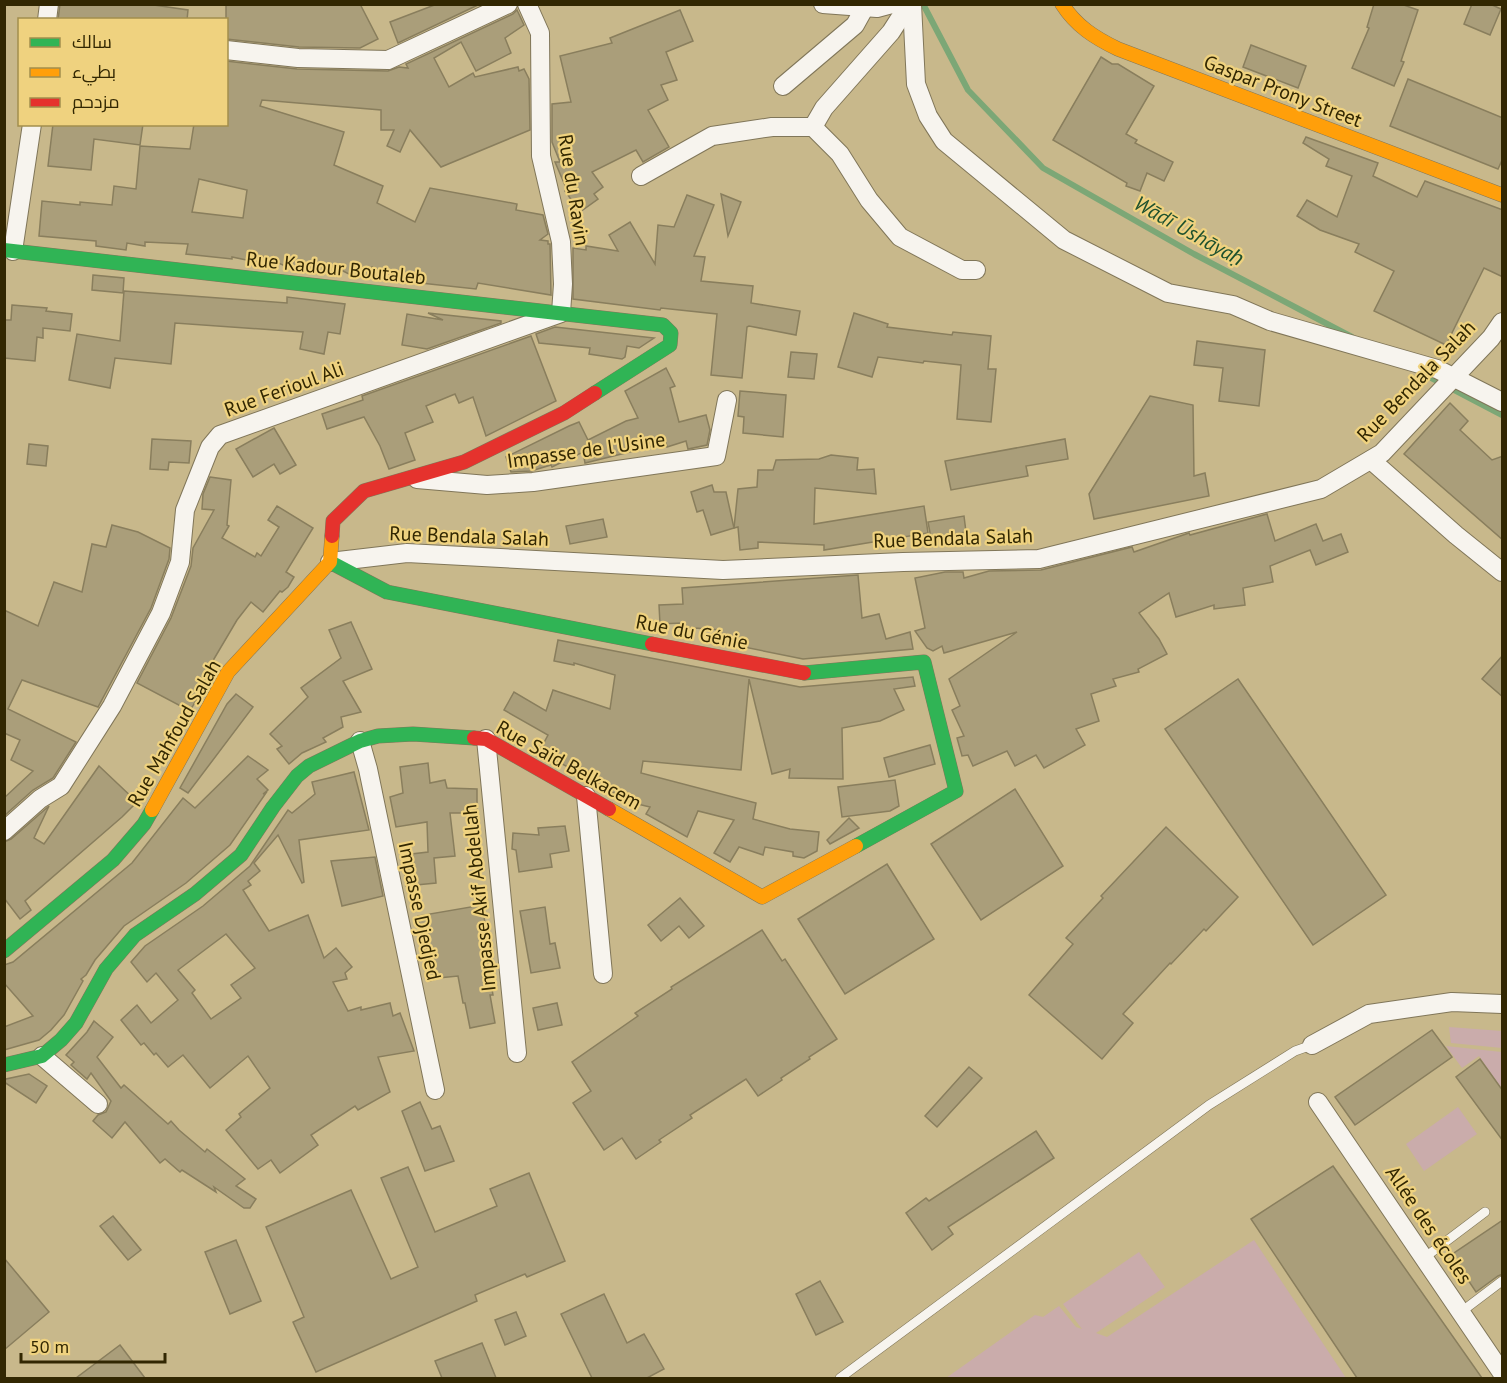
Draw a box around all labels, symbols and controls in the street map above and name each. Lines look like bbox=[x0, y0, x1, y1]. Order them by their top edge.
legend bbox=[18, 18, 228, 126]
text: سالك bbox=[72, 30, 112, 53]
street label: Gaspar Prony Street bbox=[1200, 49, 1366, 133]
text: بطيء bbox=[72, 60, 116, 86]
text: مزدحم bbox=[72, 90, 120, 114]
street label: Rue du Ravin bbox=[552, 132, 596, 248]
water label: Wādī Ūshāyaḥ bbox=[1130, 189, 1249, 272]
street label: Rue Kadour Boutaleb bbox=[245, 246, 427, 290]
street label: Rue Bendala Salah bbox=[1351, 315, 1481, 447]
street label: Rue Ferioul Ali bbox=[221, 355, 347, 423]
street label: Impasse de l'Usine bbox=[505, 426, 667, 474]
street label: Rue Bendala Salah bbox=[389, 520, 549, 552]
street label: Rue Bendala Salah bbox=[873, 522, 1033, 554]
street label: Rue du Génie bbox=[634, 608, 750, 656]
street label: Rue Mahfoud Salah bbox=[121, 655, 227, 811]
street label: Rue Saïd Belkacem bbox=[492, 714, 646, 816]
street label: Impasse Akif Abdellah bbox=[456, 803, 502, 993]
street label: Impasse Djedjed bbox=[393, 839, 447, 983]
street label: Allée des écoles bbox=[1380, 1161, 1478, 1289]
scale bar bbox=[21, 1326, 165, 1364]
text: 50 m bbox=[30, 1335, 69, 1358]

